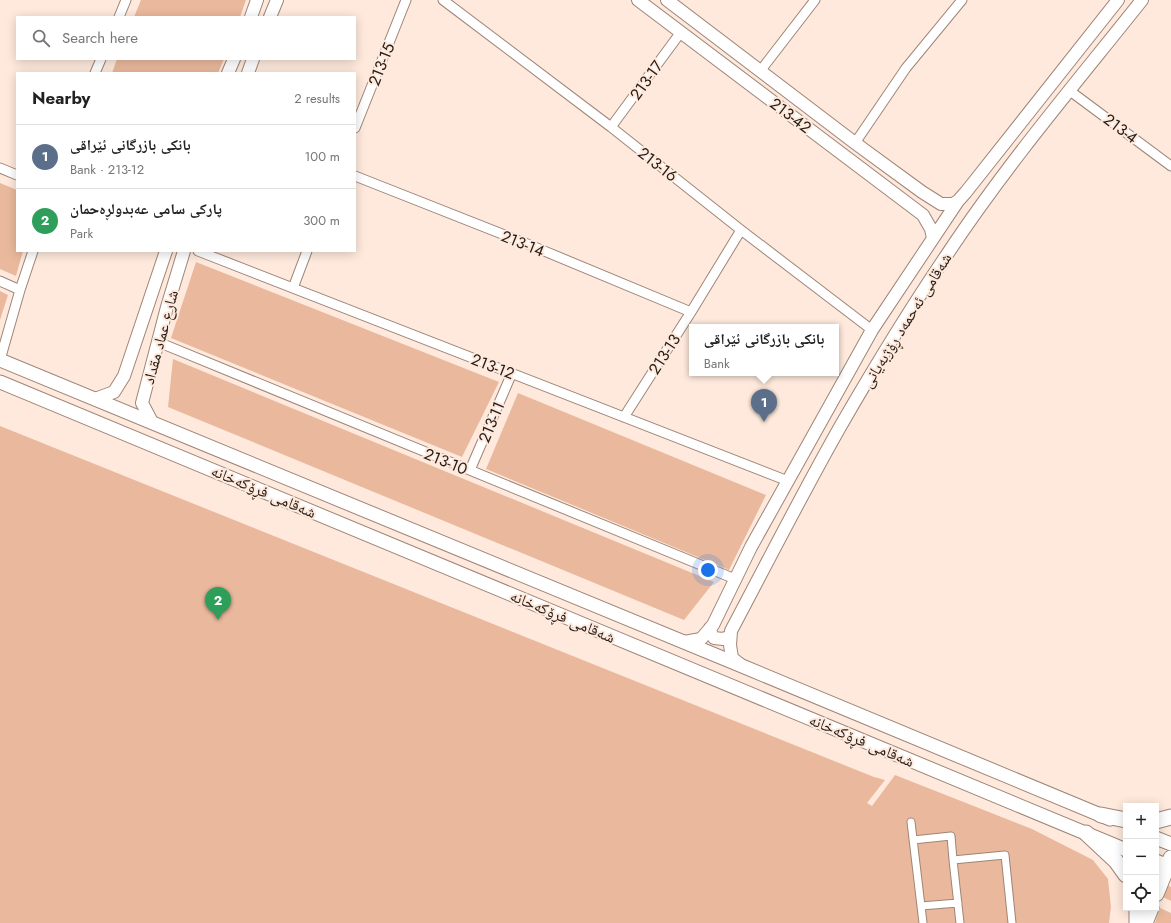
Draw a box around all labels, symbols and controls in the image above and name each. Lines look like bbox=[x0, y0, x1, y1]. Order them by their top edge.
search box bbox=[16, 16, 356, 60]
icon: search bbox=[30, 27, 52, 49]
text: Search here bbox=[62, 27, 138, 49]
street label: 213-15 bbox=[362, 39, 400, 89]
street label: 213-17 bbox=[624, 55, 669, 105]
text: Nearby bbox=[32, 86, 90, 110]
text: 2 results bbox=[294, 89, 340, 108]
street label: 213-42 bbox=[765, 92, 816, 139]
street label: 213-4 bbox=[1099, 108, 1143, 149]
text: بانکی بازرگانی ئێراقی bbox=[70, 134, 191, 156]
street label: 213-16 bbox=[633, 142, 682, 187]
text: 1 bbox=[42, 147, 48, 166]
text: 100 m bbox=[305, 147, 340, 166]
text: Bank · 213-12 bbox=[70, 160, 144, 179]
text: پارکی سامی عەبدولڕەحمان bbox=[70, 198, 222, 220]
text: 2 bbox=[41, 211, 49, 230]
text: 300 m bbox=[303, 211, 340, 230]
text: Park bbox=[70, 224, 93, 243]
street label: 213-14 bbox=[498, 224, 548, 263]
street label: شەقامی ئەحمەد ڕۆژبەیانی bbox=[856, 248, 958, 393]
street label: شارع عماد مقداد bbox=[137, 287, 184, 387]
popup bbox=[689, 324, 839, 376]
text: بانکی بازرگانی ئێراقی bbox=[704, 328, 824, 350]
street label: 213-13 bbox=[643, 329, 686, 379]
street label: 213-12 bbox=[468, 348, 518, 385]
text: Bank bbox=[704, 354, 730, 373]
pin: 1 bbox=[751, 389, 777, 422]
street label: 213-11 bbox=[473, 398, 510, 446]
street label: 213-10 bbox=[421, 442, 471, 481]
street label: شەقامی فڕۆکەخانە bbox=[207, 459, 320, 525]
your location bbox=[698, 560, 718, 580]
street label: شەقامی فڕۆکەخانە bbox=[506, 584, 619, 650]
pin: 2 bbox=[205, 587, 231, 620]
street label: شەقامی فڕۆکەخانە bbox=[805, 708, 918, 774]
map controls bbox=[1123, 803, 1159, 911]
button: + bbox=[1123, 803, 1159, 839]
button: − bbox=[1123, 839, 1159, 875]
button: locate bbox=[1123, 875, 1159, 911]

